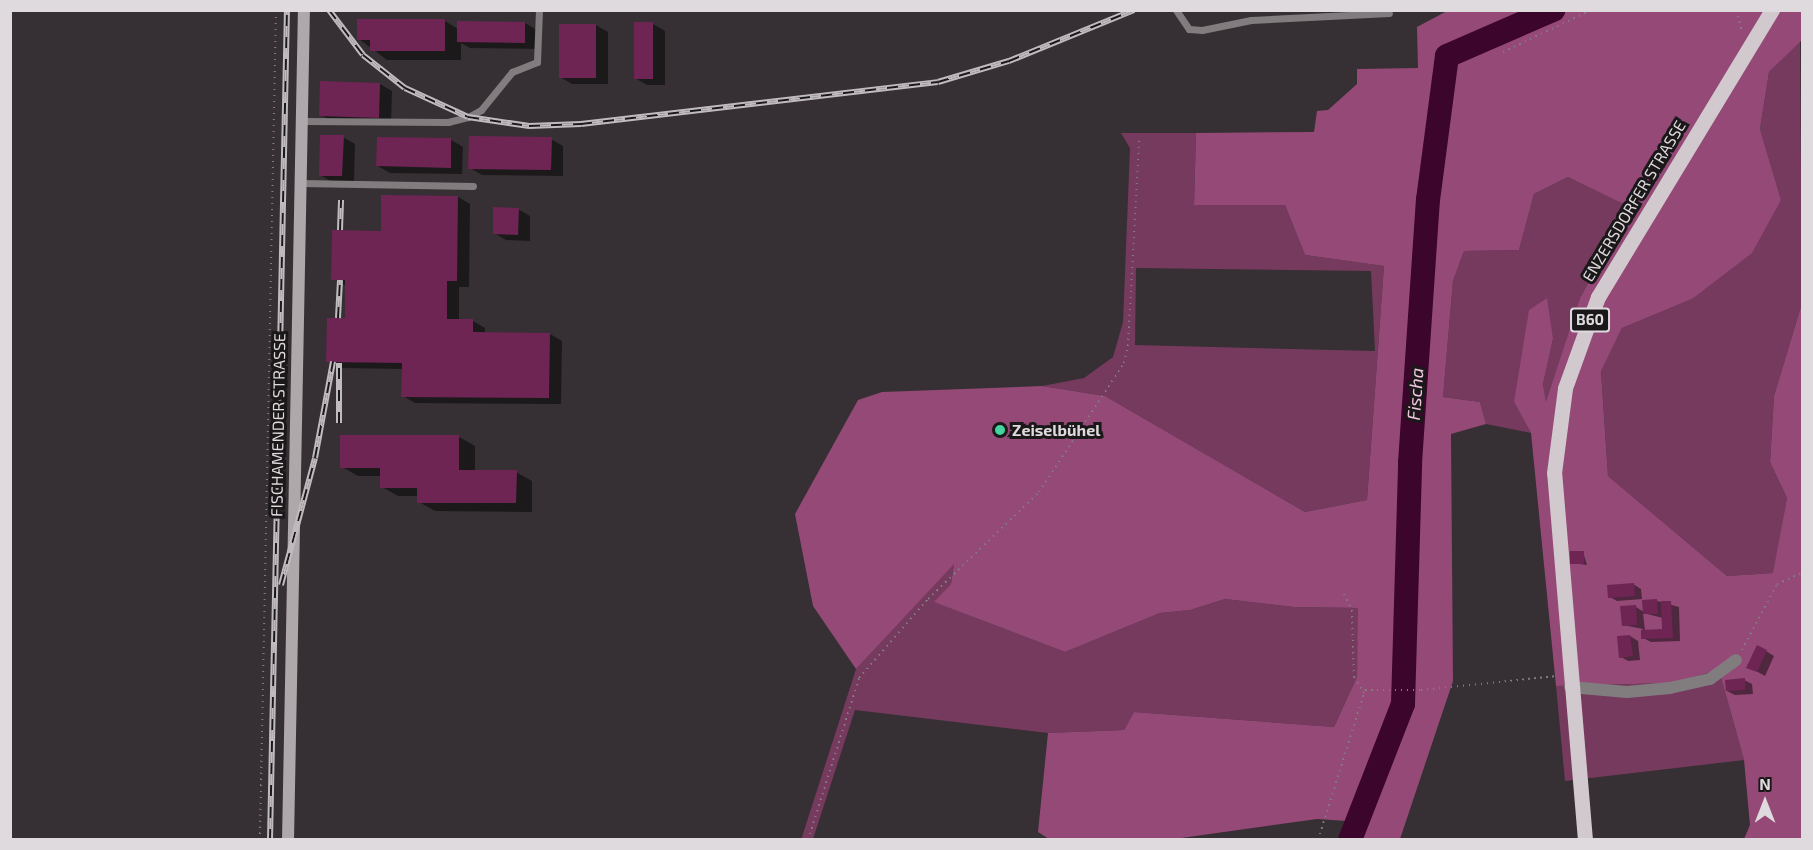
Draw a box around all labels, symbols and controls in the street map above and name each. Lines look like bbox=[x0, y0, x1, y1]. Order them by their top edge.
street label: ENZERSDORFER STRASSE bbox=[1578, 117, 1690, 285]
road number: B60 bbox=[1569, 308, 1611, 332]
street label: FISCHAMENDER STRASSE bbox=[267, 333, 289, 517]
water label: Fischa bbox=[1402, 367, 1428, 421]
place label: Zeiselbühel bbox=[1012, 420, 1100, 440]
marker: Zeiselbühel bbox=[993, 423, 1007, 437]
north arrow bbox=[1735, 772, 1795, 832]
text: N bbox=[1759, 774, 1771, 793]

